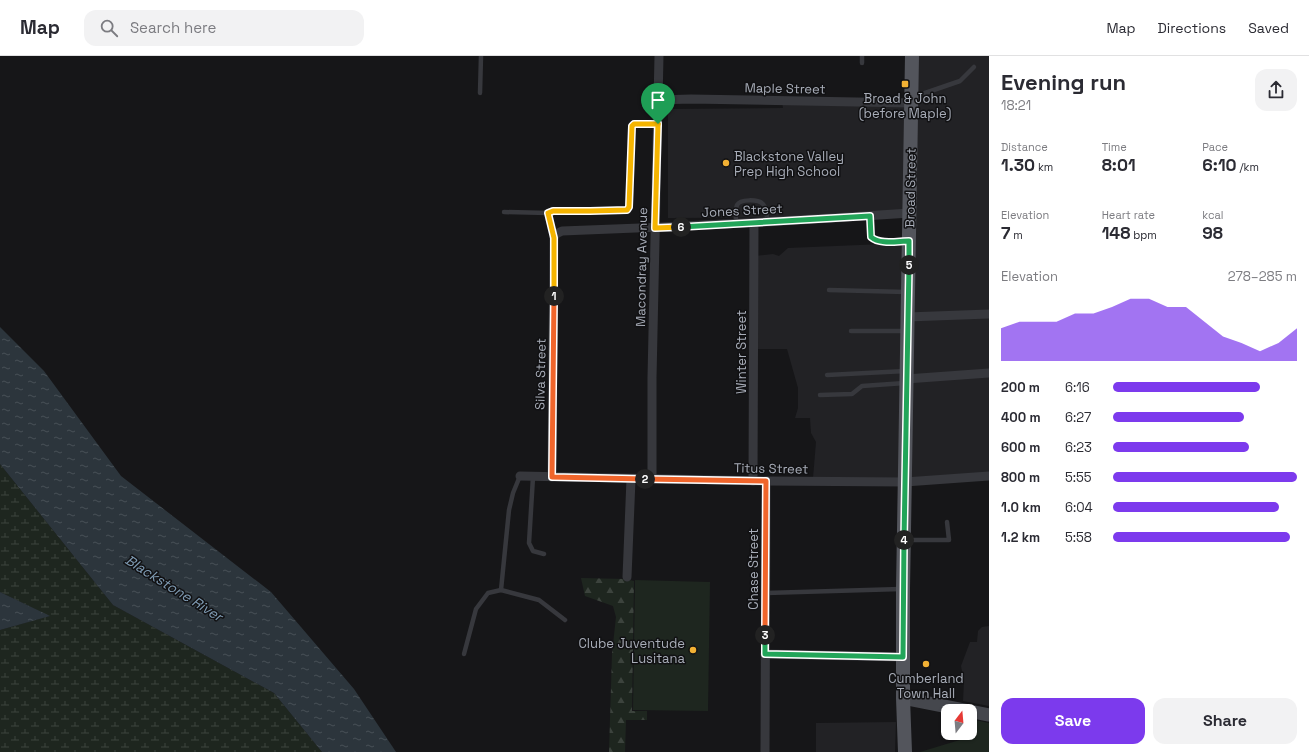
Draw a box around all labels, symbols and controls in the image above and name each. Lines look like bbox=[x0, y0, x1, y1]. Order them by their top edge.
search box bbox=[84, 10, 364, 46]
text: Map bbox=[20, 15, 60, 40]
icon: search bbox=[98, 17, 120, 39]
text: Search here bbox=[130, 18, 216, 37]
text: Map bbox=[1106, 19, 1136, 37]
text: Directions bbox=[1158, 19, 1226, 37]
text: Saved bbox=[1248, 19, 1289, 37]
text: Evening run bbox=[1001, 68, 1126, 96]
button: share bbox=[1255, 69, 1297, 111]
street label: Maple Street bbox=[744, 79, 826, 98]
marker: Broad & John (before Maple) bbox=[900, 79, 910, 89]
pin bbox=[641, 83, 675, 124]
icon: arrive bbox=[647, 89, 669, 111]
place label: Broad & John (before Maple) bbox=[859, 90, 951, 122]
text: 18:21 bbox=[1001, 97, 1031, 114]
text: Distance bbox=[1001, 140, 1048, 154]
text: Time bbox=[1102, 140, 1127, 154]
text: Pace bbox=[1202, 140, 1228, 154]
place label: Blackstone Valley Prep High School bbox=[734, 148, 844, 180]
street label: Broad Street bbox=[901, 148, 920, 228]
text: 1.30 bbox=[1001, 154, 1035, 176]
text: 8:01 bbox=[1102, 154, 1136, 176]
text: 6:10 bbox=[1202, 154, 1237, 176]
marker: Blackstone Valley Prep High School bbox=[721, 158, 731, 168]
text: km bbox=[1035, 160, 1053, 174]
text: /km bbox=[1237, 160, 1259, 174]
street label: Jones Street bbox=[701, 200, 783, 221]
street label: Macondray Avenue bbox=[632, 207, 651, 327]
text: Elevation bbox=[1001, 208, 1049, 222]
text: Heart rate bbox=[1102, 208, 1155, 222]
text: kcal bbox=[1202, 208, 1224, 222]
pin: 6 bbox=[671, 217, 691, 237]
text: 6 bbox=[678, 220, 684, 234]
text: 7 bbox=[1001, 222, 1010, 244]
text: 148 bbox=[1102, 222, 1130, 244]
text: 98 bbox=[1202, 222, 1223, 244]
text: m bbox=[1010, 228, 1023, 242]
text: bpm bbox=[1130, 228, 1157, 242]
pin: 5 bbox=[899, 255, 919, 275]
text: 5 bbox=[906, 258, 912, 272]
text: Elevation bbox=[1001, 268, 1058, 285]
text: 278–285 m bbox=[1228, 268, 1297, 285]
pin: 1 bbox=[544, 286, 564, 306]
text: 1 bbox=[552, 289, 556, 303]
street label: Winter Street bbox=[733, 310, 750, 394]
street label: Silva Street bbox=[531, 338, 550, 410]
text: 200 m bbox=[1001, 379, 1040, 396]
text: 6:16 bbox=[1065, 379, 1090, 396]
text: 400 m bbox=[1001, 409, 1041, 426]
text: 6:27 bbox=[1065, 409, 1091, 426]
text: 600 m bbox=[1001, 439, 1040, 456]
text: 6:23 bbox=[1065, 439, 1092, 456]
street label: Titus Street bbox=[734, 459, 808, 478]
pin: 2 bbox=[635, 469, 655, 489]
text: 800 m bbox=[1001, 469, 1040, 486]
text: 5:55 bbox=[1065, 469, 1092, 486]
text: 2 bbox=[642, 472, 648, 486]
text: 1.0 km bbox=[1001, 499, 1041, 516]
text: 6:04 bbox=[1065, 499, 1093, 516]
street label: Chase Street bbox=[745, 528, 762, 610]
text: 1.2 km bbox=[1001, 529, 1040, 546]
text: 5:58 bbox=[1065, 529, 1092, 546]
pin: 4 bbox=[894, 530, 914, 550]
text: 4 bbox=[901, 533, 908, 547]
water label: Blackstone River bbox=[122, 551, 228, 626]
pin: 3 bbox=[755, 625, 775, 645]
text: 3 bbox=[762, 628, 768, 642]
place label: Clube Juventude Lusitana bbox=[579, 635, 686, 667]
marker: Clube Juventude Lusitana bbox=[688, 645, 698, 655]
marker: Cumberland Town Hall bbox=[921, 659, 931, 669]
place label: Cumberland Town Hall bbox=[888, 670, 964, 702]
button: Save bbox=[1001, 698, 1145, 744]
button: Share bbox=[1153, 698, 1297, 744]
north arrow bbox=[941, 704, 977, 740]
map controls bbox=[941, 704, 977, 740]

